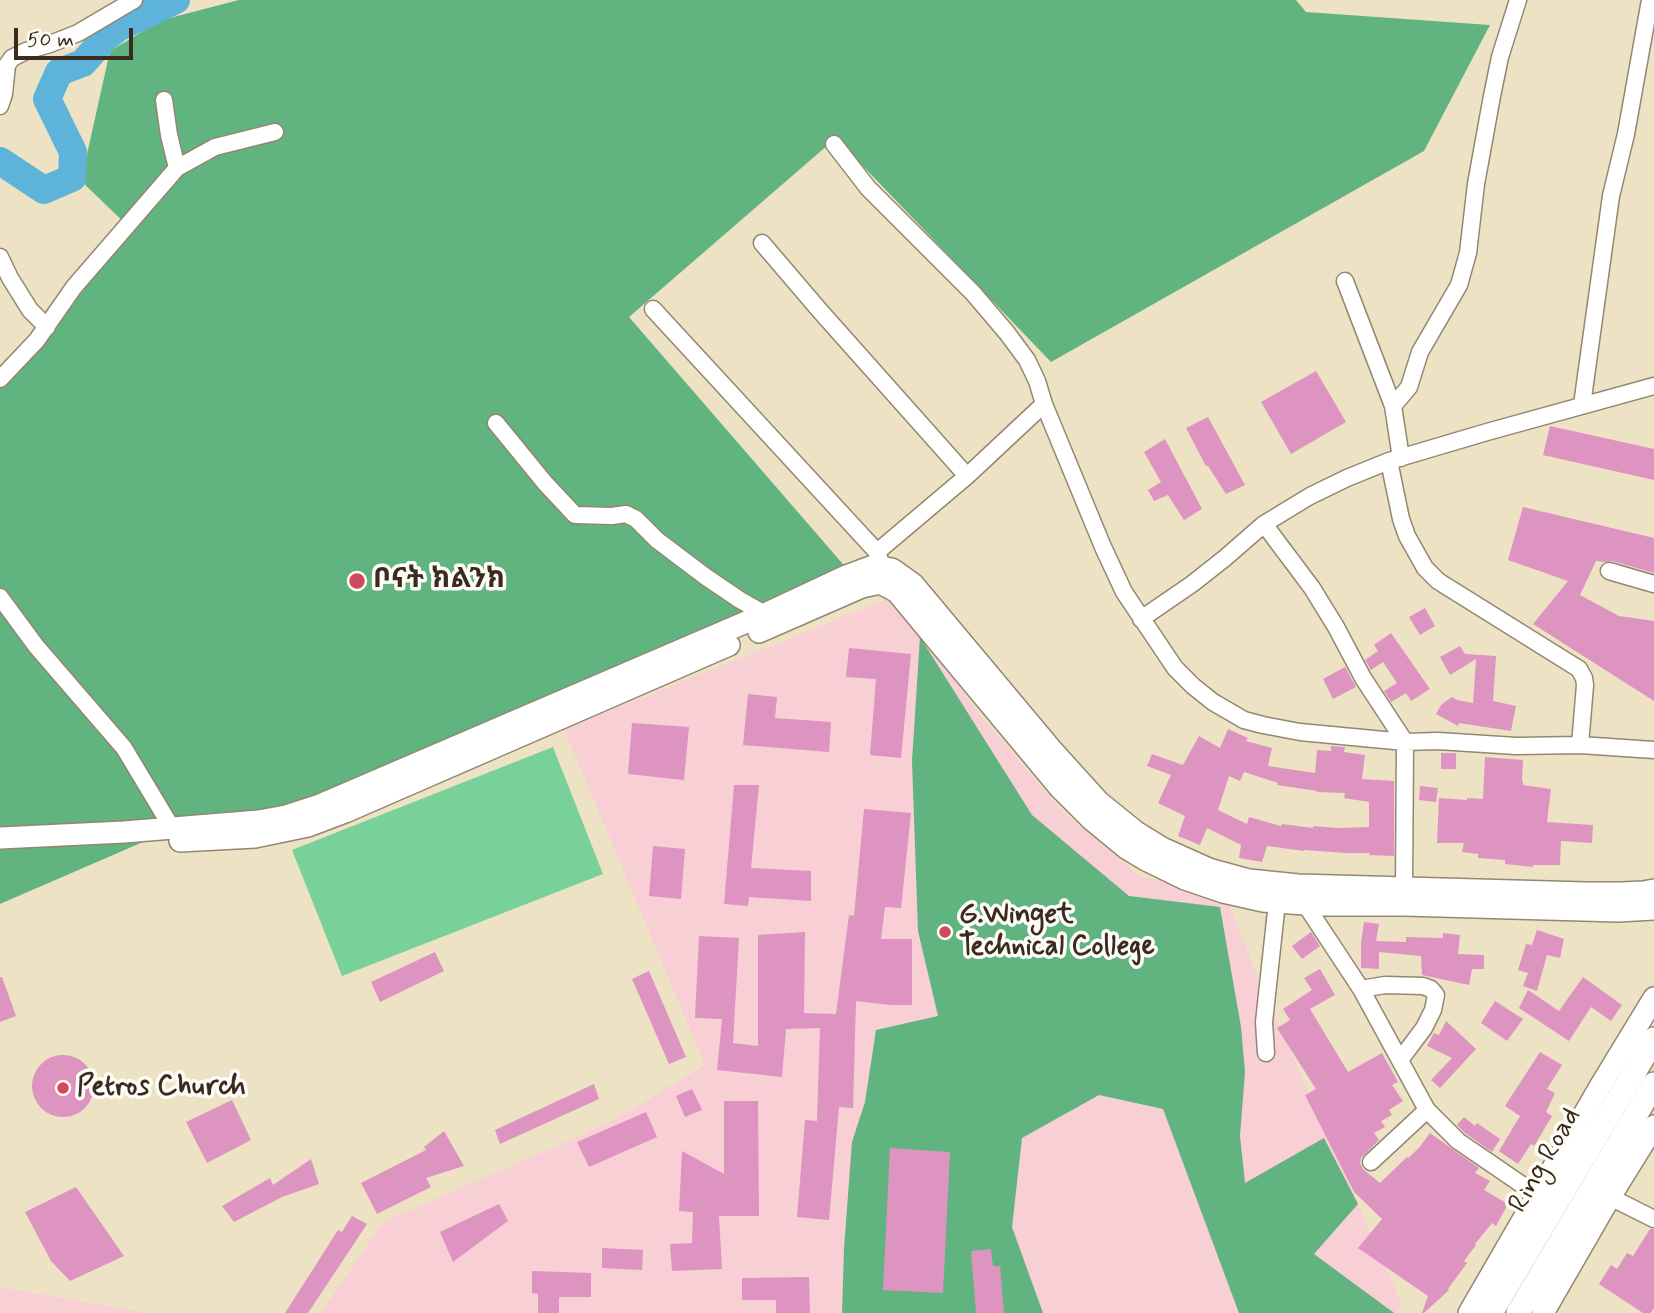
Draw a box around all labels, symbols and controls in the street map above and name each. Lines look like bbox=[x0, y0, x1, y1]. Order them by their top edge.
scale bar bbox=[18, 14, 136, 58]
text: 50 m bbox=[27, 26, 74, 54]
place label: ቦናት ክልንክ bbox=[373, 564, 505, 598]
marker: ቦናት ክልንክ bbox=[347, 571, 367, 591]
place label: G.Winget Technical College bbox=[959, 899, 1155, 965]
marker: G.Winget Technical College bbox=[937, 924, 953, 940]
place label: Petros Church bbox=[77, 1071, 246, 1105]
marker: Petros Church bbox=[55, 1080, 71, 1096]
street label: Ring Road bbox=[1503, 1103, 1589, 1219]

